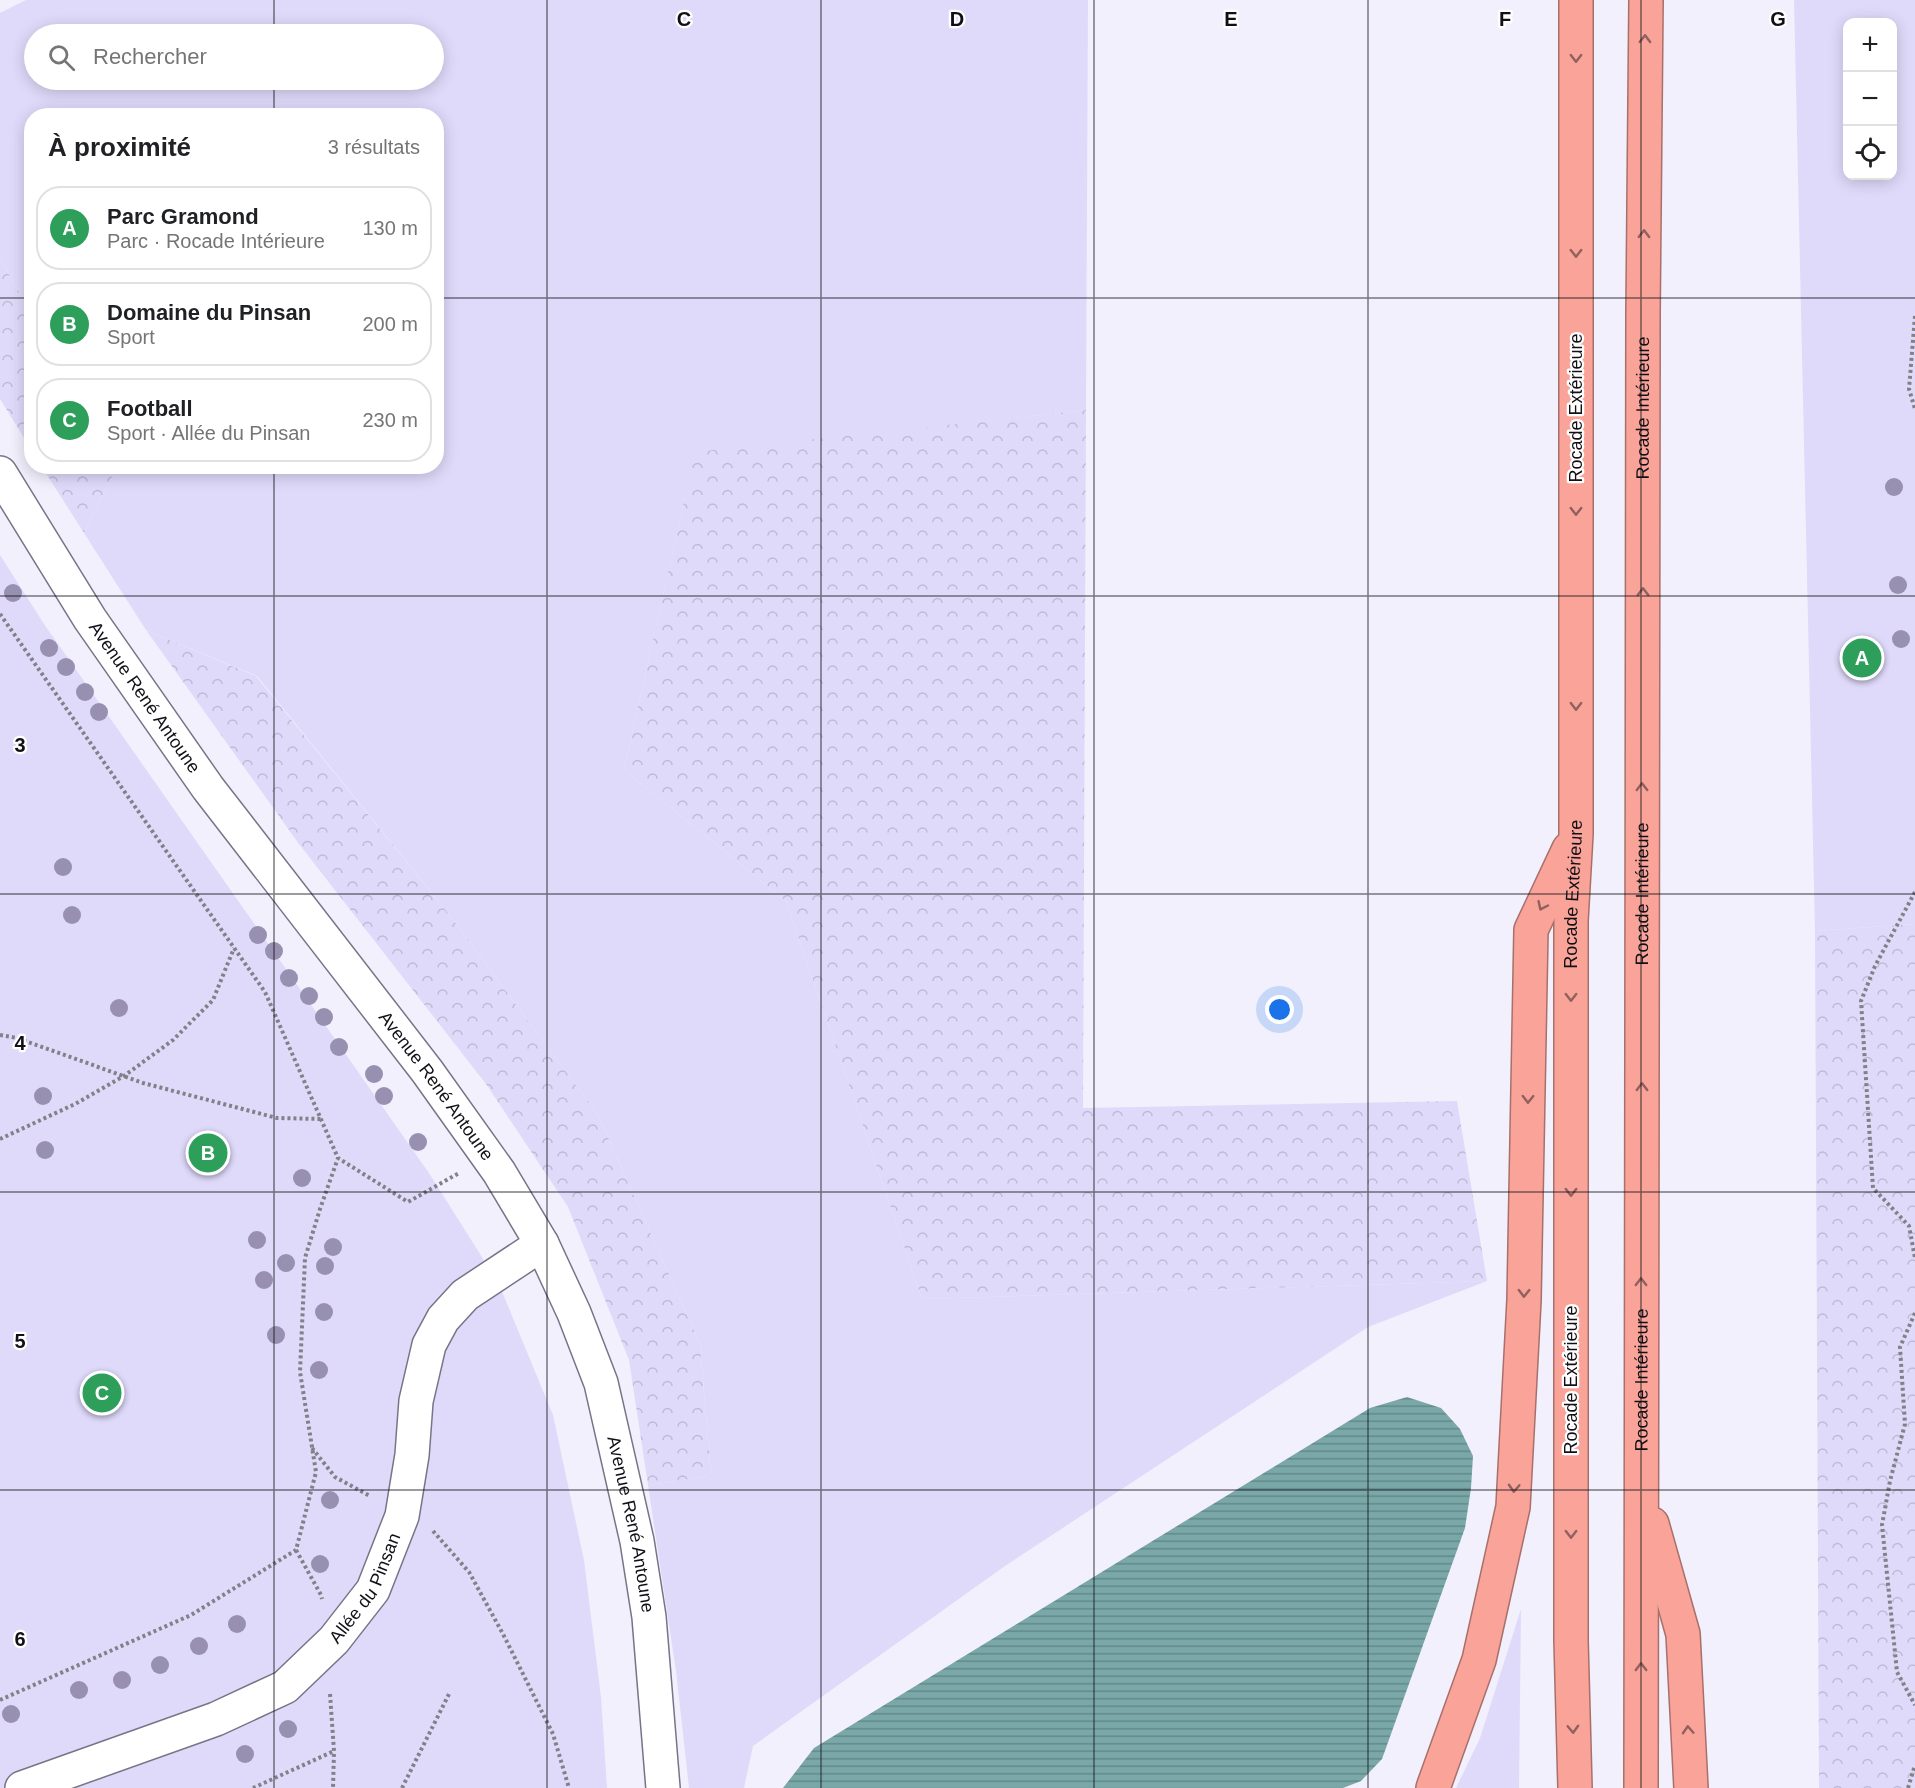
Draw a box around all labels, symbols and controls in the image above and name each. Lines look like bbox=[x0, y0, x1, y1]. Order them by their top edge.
text: C bbox=[677, 8, 691, 30]
text: D bbox=[950, 8, 964, 30]
text: E bbox=[1224, 8, 1238, 30]
text: F bbox=[1499, 8, 1511, 30]
text: G bbox=[1770, 8, 1786, 30]
map controls bbox=[1843, 18, 1897, 180]
button: + bbox=[1843, 18, 1897, 72]
search box bbox=[24, 24, 444, 90]
one-way arrow bbox=[1639, 34, 1651, 43]
icon: search bbox=[45, 41, 78, 74]
text: Rechercher bbox=[93, 44, 207, 69]
one-way arrow bbox=[1570, 54, 1582, 63]
button: − bbox=[1843, 72, 1897, 126]
button: locate bbox=[1843, 126, 1897, 180]
text: À proximité bbox=[48, 132, 191, 162]
text: 3 résultats bbox=[328, 136, 420, 158]
text: Parc Gramond bbox=[107, 204, 259, 229]
text: A bbox=[62, 217, 77, 239]
text: 130 m bbox=[362, 217, 418, 239]
one-way arrow bbox=[1637, 229, 1650, 238]
text: Parc · Rocade Intérieure bbox=[107, 230, 325, 252]
one-way arrow bbox=[1570, 249, 1582, 258]
text: Domaine du Pinsan bbox=[107, 300, 311, 325]
text: B bbox=[62, 313, 77, 335]
text: 200 m bbox=[362, 313, 418, 335]
text: Sport bbox=[107, 326, 155, 348]
street label: Rocade Extérieure bbox=[1566, 333, 1586, 483]
street label: Rocade Intérieure bbox=[1633, 336, 1653, 480]
text: Football bbox=[107, 396, 193, 421]
text: C bbox=[62, 409, 77, 431]
text: 230 m bbox=[362, 409, 418, 431]
text: Sport · Allée du Pinsan bbox=[107, 422, 310, 444]
one-way arrow bbox=[1570, 507, 1582, 516]
one-way arrow bbox=[1637, 587, 1649, 596]
street label: Avenue René Antoune bbox=[85, 618, 204, 777]
pin: A bbox=[1842, 636, 1882, 680]
one-way arrow bbox=[1570, 702, 1582, 711]
text: 3 bbox=[14, 734, 26, 756]
one-way arrow bbox=[1636, 782, 1648, 791]
street label: Rocade Extérieure bbox=[1561, 820, 1586, 969]
street label: Rocade Intérieure bbox=[1632, 822, 1652, 966]
one-way arrow bbox=[1538, 899, 1550, 910]
one-way arrow bbox=[1565, 993, 1577, 1002]
your location bbox=[1265, 995, 1294, 1024]
street label: Avenue René Antoune bbox=[375, 1008, 498, 1164]
text: 4 bbox=[14, 1032, 26, 1054]
one-way arrow bbox=[1636, 1082, 1648, 1091]
one-way arrow bbox=[1522, 1094, 1534, 1103]
pin: B bbox=[188, 1130, 228, 1176]
one-way arrow bbox=[1565, 1188, 1577, 1197]
one-way arrow bbox=[1635, 1277, 1647, 1286]
one-way arrow bbox=[1518, 1289, 1530, 1298]
street label: Rocade Extérieure bbox=[1561, 1305, 1581, 1455]
street label: Rocade Intérieure bbox=[1631, 1308, 1652, 1452]
text: 5 bbox=[14, 1330, 26, 1352]
pin: C bbox=[82, 1370, 122, 1416]
street label: Avenue René Antoune bbox=[603, 1434, 658, 1614]
one-way arrow bbox=[1508, 1484, 1521, 1493]
street label: Allée du Pinsan bbox=[325, 1530, 404, 1647]
one-way arrow bbox=[1565, 1530, 1577, 1539]
text: 6 bbox=[14, 1628, 26, 1650]
one-way arrow bbox=[1635, 1662, 1647, 1671]
one-way arrow bbox=[1567, 1725, 1580, 1734]
one-way arrow bbox=[1681, 1725, 1694, 1734]

